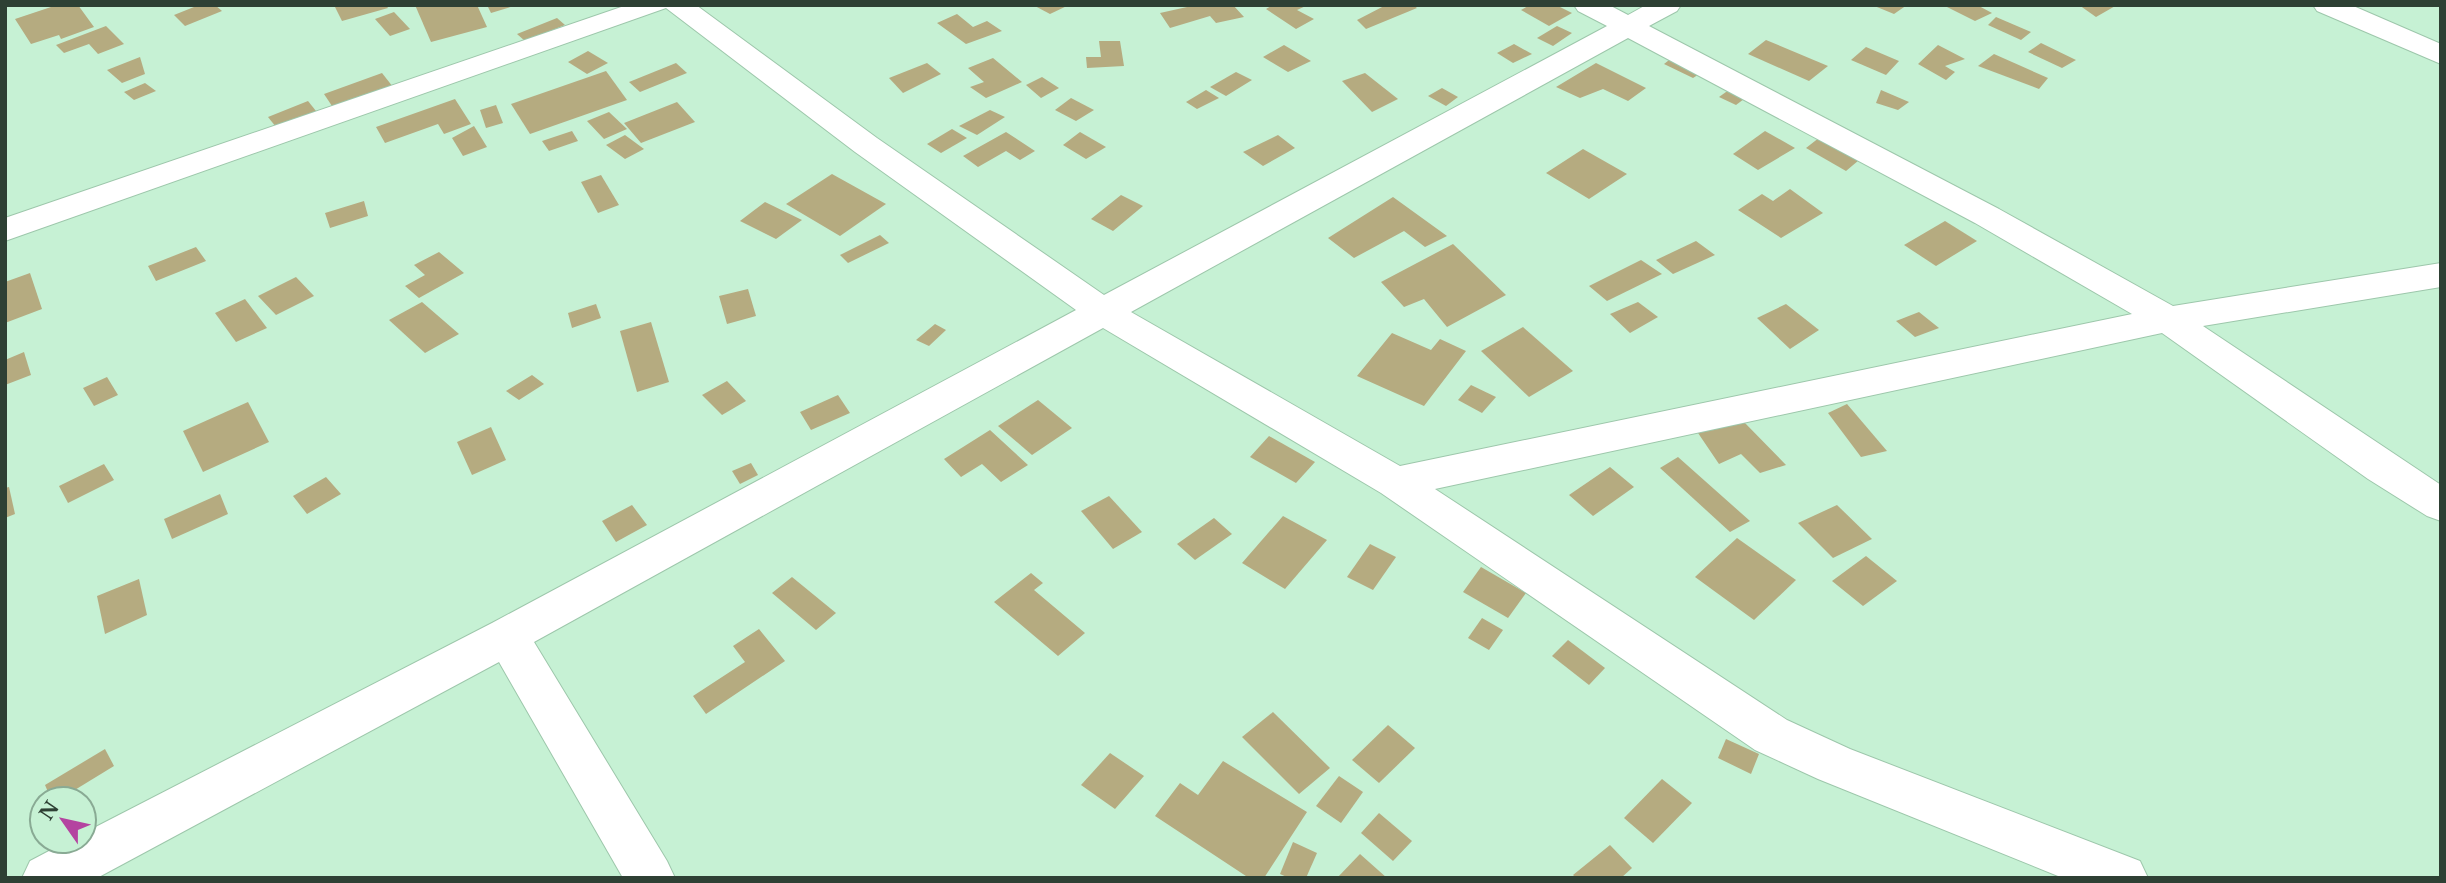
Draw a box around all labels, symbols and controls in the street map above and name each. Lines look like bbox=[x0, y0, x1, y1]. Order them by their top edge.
north arrow bbox=[28, 785, 98, 855]
text: N bbox=[35, 797, 64, 825]

